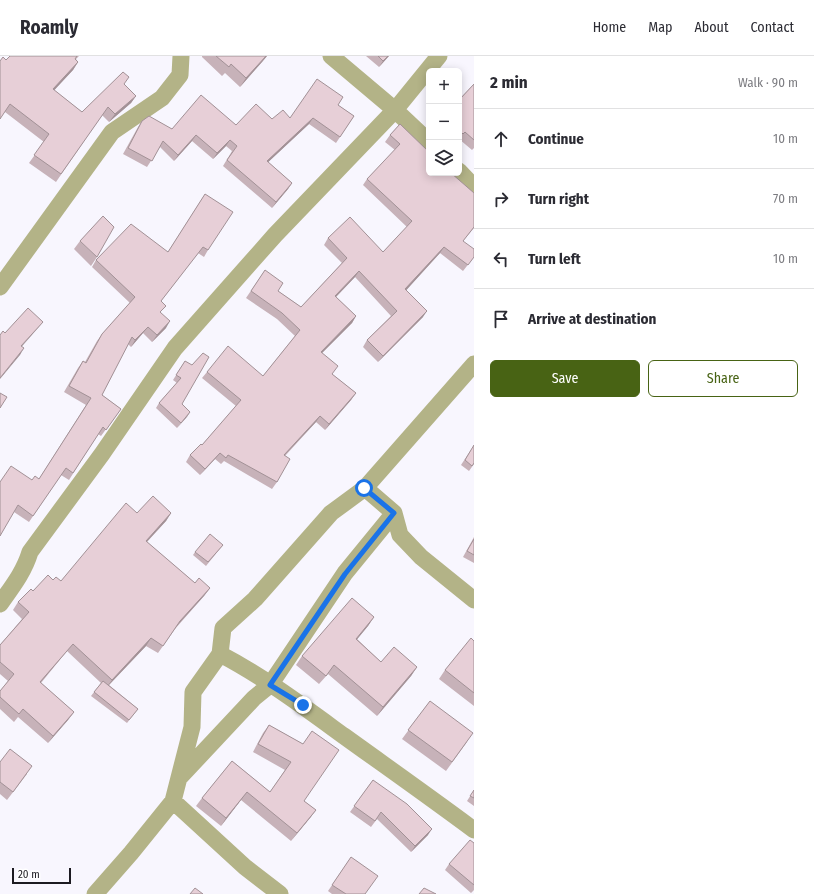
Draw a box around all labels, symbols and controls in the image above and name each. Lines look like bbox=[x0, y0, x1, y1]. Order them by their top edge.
text: Roamly bbox=[20, 16, 78, 39]
text: Home bbox=[593, 19, 626, 36]
text: Map bbox=[648, 19, 672, 36]
text: About bbox=[694, 19, 729, 36]
text: Contact bbox=[751, 19, 794, 36]
map controls bbox=[426, 68, 462, 176]
button: + bbox=[426, 68, 462, 104]
text: 2 min bbox=[490, 72, 528, 93]
text: Walk · 90 m bbox=[738, 75, 798, 90]
button: − bbox=[426, 104, 462, 140]
icon: ahead bbox=[490, 128, 512, 150]
text: Continue bbox=[528, 130, 584, 148]
text: 10 m bbox=[773, 131, 798, 146]
button: layers bbox=[426, 140, 462, 176]
icon: right bbox=[490, 188, 512, 210]
text: Turn right bbox=[528, 190, 589, 208]
text: 70 m bbox=[773, 191, 798, 206]
icon: left bbox=[490, 248, 512, 270]
text: Turn left bbox=[528, 250, 581, 268]
text: 10 m bbox=[773, 251, 798, 266]
icon: arrive bbox=[490, 308, 512, 330]
text: Arrive at destination bbox=[528, 310, 656, 328]
button: Save bbox=[490, 360, 640, 397]
button: Share bbox=[648, 360, 798, 397]
route start bbox=[355, 479, 373, 497]
route end bbox=[294, 696, 312, 714]
scale bar bbox=[12, 866, 71, 885]
text: 20 m bbox=[18, 868, 40, 881]

